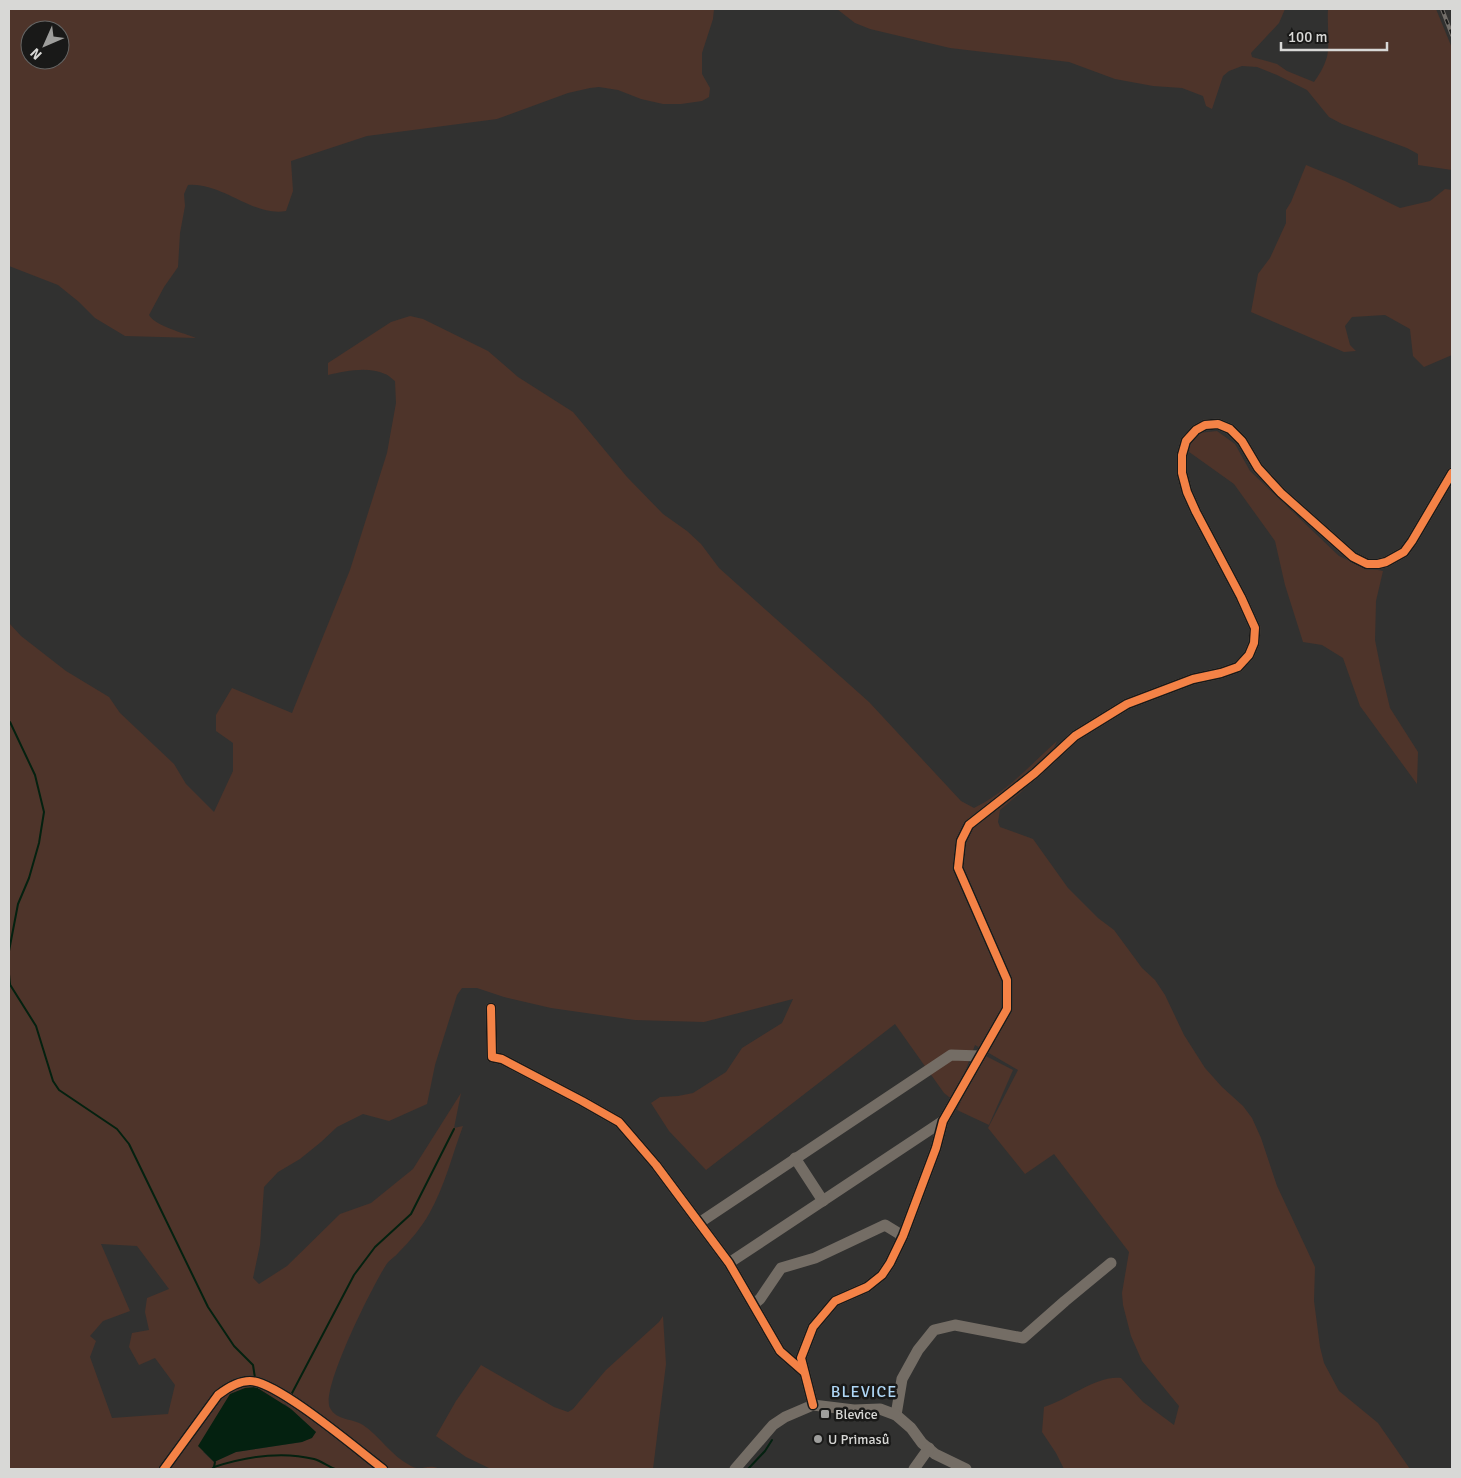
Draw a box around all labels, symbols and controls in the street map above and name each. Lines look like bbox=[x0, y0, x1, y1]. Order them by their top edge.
north arrow bbox=[20, 20, 70, 70]
scale bar bbox=[1281, 20, 1387, 52]
text: 100 m bbox=[1288, 28, 1328, 46]
text: N bbox=[27, 44, 46, 63]
district label: BLEVICE bbox=[831, 1382, 897, 1402]
place label: Blevice bbox=[835, 1406, 878, 1423]
marker: Blevice bbox=[819, 1408, 831, 1420]
place label: U Primasů bbox=[828, 1431, 889, 1448]
marker: U Primasů bbox=[812, 1433, 824, 1445]

